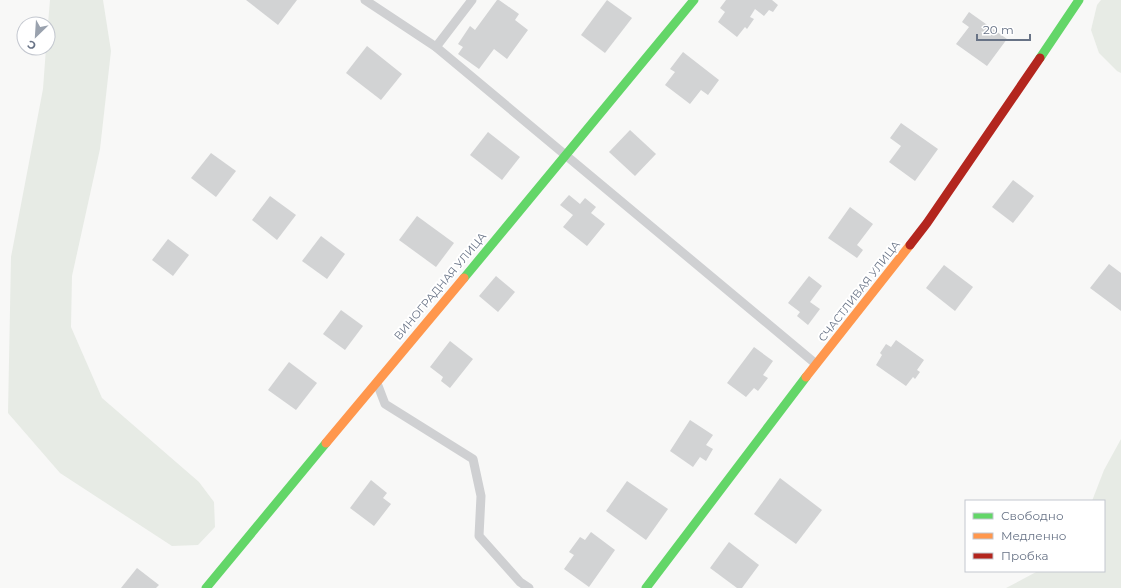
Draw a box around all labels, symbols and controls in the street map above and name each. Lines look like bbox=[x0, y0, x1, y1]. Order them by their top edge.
north arrow bbox=[16, 16, 56, 56]
scale bar bbox=[977, 16, 1030, 42]
text: 20 m bbox=[983, 22, 1014, 37]
text: С bbox=[25, 37, 38, 53]
street label: ВИНОГРАДНАЯ УЛИЦА bbox=[391, 229, 490, 343]
street label: СЧАСТЛИВАЯ УЛИЦА bbox=[815, 237, 903, 344]
legend bbox=[965, 500, 1105, 572]
text: Свободно bbox=[1001, 508, 1064, 523]
text: Медленно bbox=[1001, 528, 1067, 543]
text: Пробка bbox=[1001, 548, 1049, 563]

